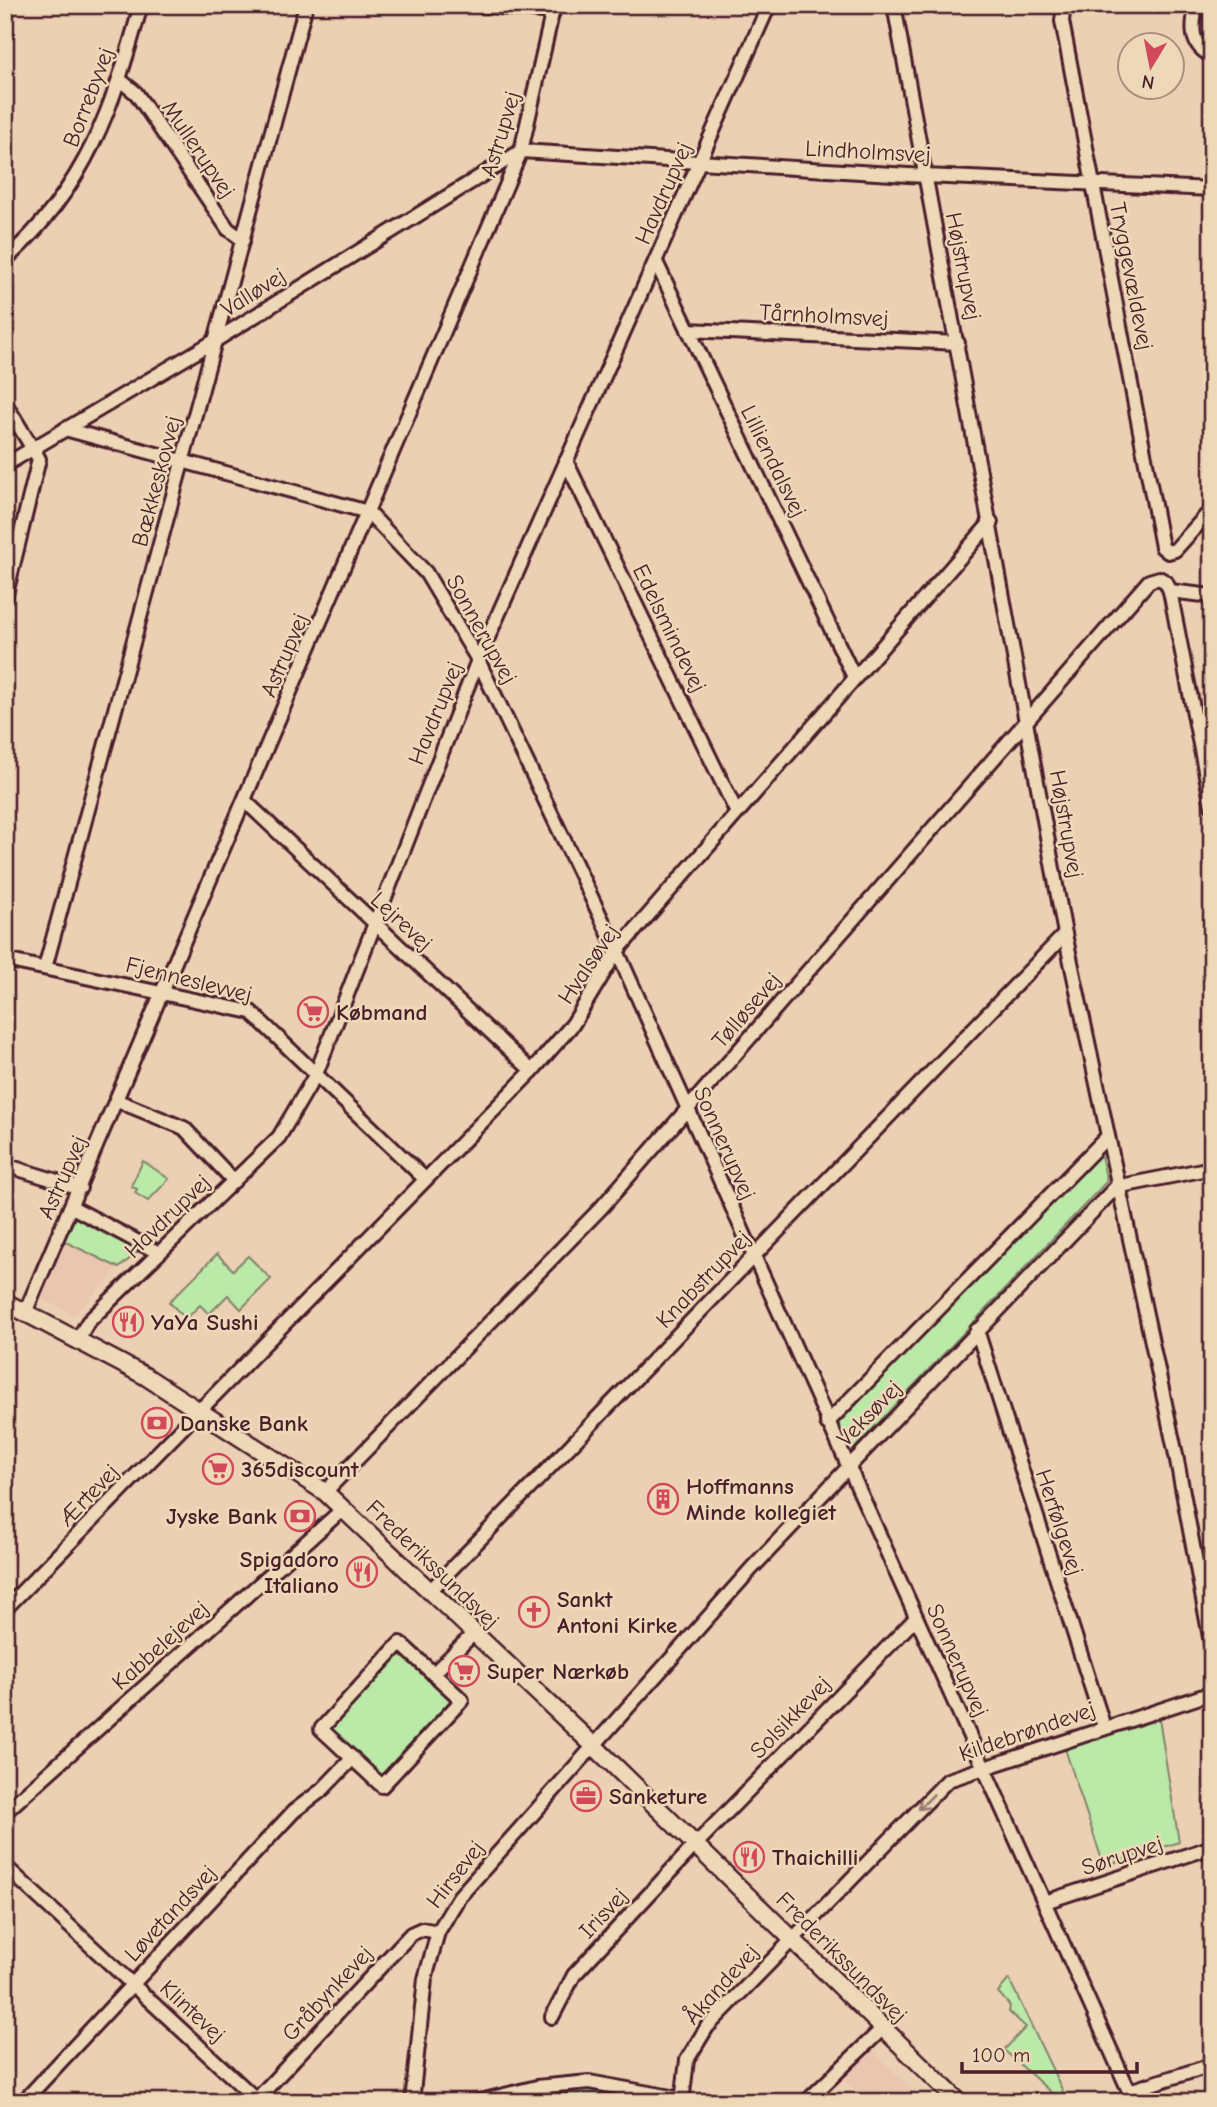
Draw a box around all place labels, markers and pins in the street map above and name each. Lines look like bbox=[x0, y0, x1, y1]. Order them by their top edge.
supermarket icon: Købmand bbox=[296, 995, 330, 1029]
place label: Købmand bbox=[336, 999, 427, 1026]
restaurant icon: YaYa Sushi bbox=[111, 1305, 145, 1339]
place label: YaYa Sushi bbox=[151, 1309, 259, 1336]
bank icon: Danske Bank bbox=[140, 1406, 174, 1440]
place label: Danske Bank bbox=[180, 1410, 308, 1437]
supermarket icon: 365discount bbox=[201, 1452, 235, 1486]
place label: 365discount bbox=[241, 1456, 359, 1483]
place label: Hoffmanns Minde kollegiet bbox=[686, 1473, 836, 1526]
building icon: Hoffmanns Minde kollegiet bbox=[646, 1482, 680, 1516]
bank icon: Jyske Bank bbox=[283, 1499, 317, 1533]
place label: Jyske Bank bbox=[166, 1503, 277, 1530]
place label: Spigadoro Italiano bbox=[240, 1546, 339, 1599]
restaurant icon: Spigadoro Italiano bbox=[345, 1555, 379, 1589]
place label: Sankt Antoni Kirke bbox=[557, 1586, 677, 1639]
church icon: Sankt Antoni Kirke bbox=[517, 1595, 551, 1629]
supermarket icon: Super Nærkøb bbox=[447, 1654, 481, 1688]
place label: Super Nærkøb bbox=[487, 1658, 629, 1685]
office icon: Sanketure bbox=[569, 1779, 603, 1813]
place label: Sanketure bbox=[609, 1783, 707, 1810]
restaurant icon: Thaichilli bbox=[732, 1840, 766, 1874]
place label: Thaichilli bbox=[772, 1844, 858, 1871]

